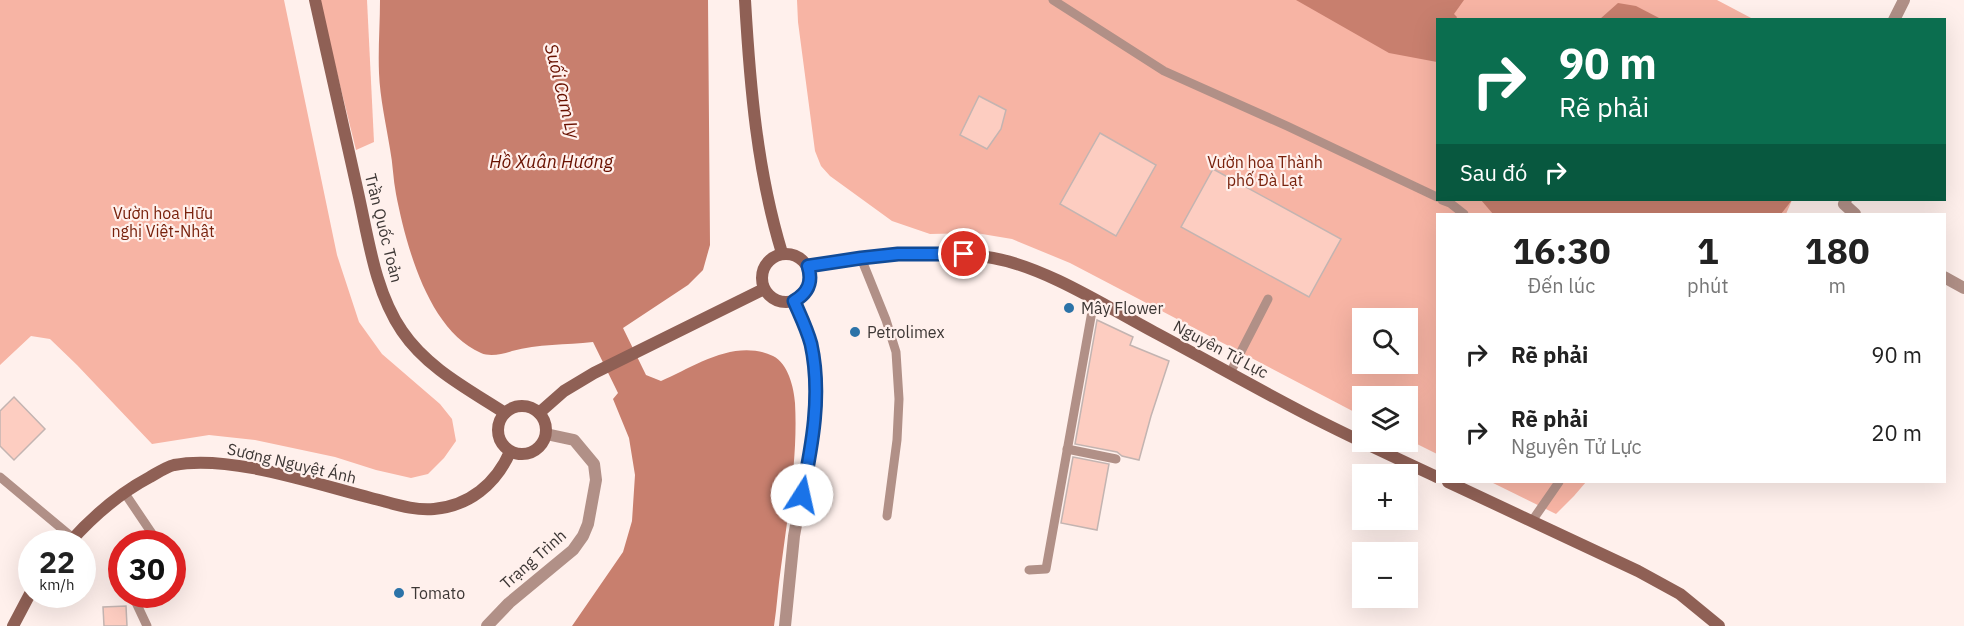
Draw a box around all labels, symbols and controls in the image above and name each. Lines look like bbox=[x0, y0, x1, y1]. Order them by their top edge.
text: 90 m bbox=[1559, 36, 1657, 91]
water label: Suối Cam Ly bbox=[540, 41, 586, 142]
icon: right bbox=[1460, 42, 1538, 120]
text: Rẽ phải bbox=[1559, 89, 1649, 124]
water label: Hồ Xuân Hương bbox=[489, 150, 614, 173]
park label: Vườn hoa Thành phố Đà Lạt bbox=[1207, 152, 1323, 190]
icon: right bbox=[1539, 156, 1572, 189]
text: Sau đó bbox=[1460, 158, 1527, 187]
street label: Trần Quốc Toản bbox=[361, 171, 407, 285]
park label: Vườn hoa Hữu nghị Việt-Nhật bbox=[111, 203, 215, 241]
text: 16:30 bbox=[1512, 227, 1611, 274]
text: 1 bbox=[1697, 227, 1719, 274]
text: 180 bbox=[1805, 227, 1870, 274]
pin bbox=[938, 228, 989, 279]
icon: arrive bbox=[947, 237, 980, 270]
text: Đến lúc bbox=[1528, 272, 1595, 299]
text: phút bbox=[1687, 272, 1728, 299]
text: m bbox=[1828, 272, 1846, 299]
place label: Mây Flower bbox=[1081, 298, 1163, 318]
marker: Mây Flower bbox=[1062, 301, 1076, 315]
map controls bbox=[1352, 308, 1418, 608]
button: search bbox=[1352, 308, 1418, 374]
street label: Nguyên Tử Lực bbox=[1170, 316, 1272, 382]
place label: Petrolimex bbox=[867, 322, 945, 342]
marker: Petrolimex bbox=[848, 325, 862, 339]
icon: right bbox=[1460, 338, 1493, 371]
text: Rẽ phải bbox=[1511, 340, 1588, 369]
text: 90 m bbox=[1871, 340, 1922, 369]
button: layers bbox=[1352, 386, 1418, 452]
text: Rẽ phải bbox=[1511, 404, 1588, 433]
icon: right bbox=[1460, 416, 1493, 449]
text: 20 m bbox=[1871, 418, 1922, 447]
text: Nguyên Tử Lực bbox=[1511, 433, 1642, 460]
street label: Sương Nguyệt Ánh bbox=[225, 437, 359, 488]
position arrow bbox=[770, 463, 834, 527]
button: + bbox=[1352, 464, 1418, 530]
street label: Trạng Trình bbox=[496, 525, 570, 593]
speed limit sign: 30 bbox=[108, 530, 186, 608]
text: 22 bbox=[39, 542, 75, 581]
button: − bbox=[1352, 542, 1418, 608]
text: km/h bbox=[39, 575, 75, 594]
place label: Tomato bbox=[411, 583, 465, 603]
marker: Tomato bbox=[392, 586, 406, 600]

